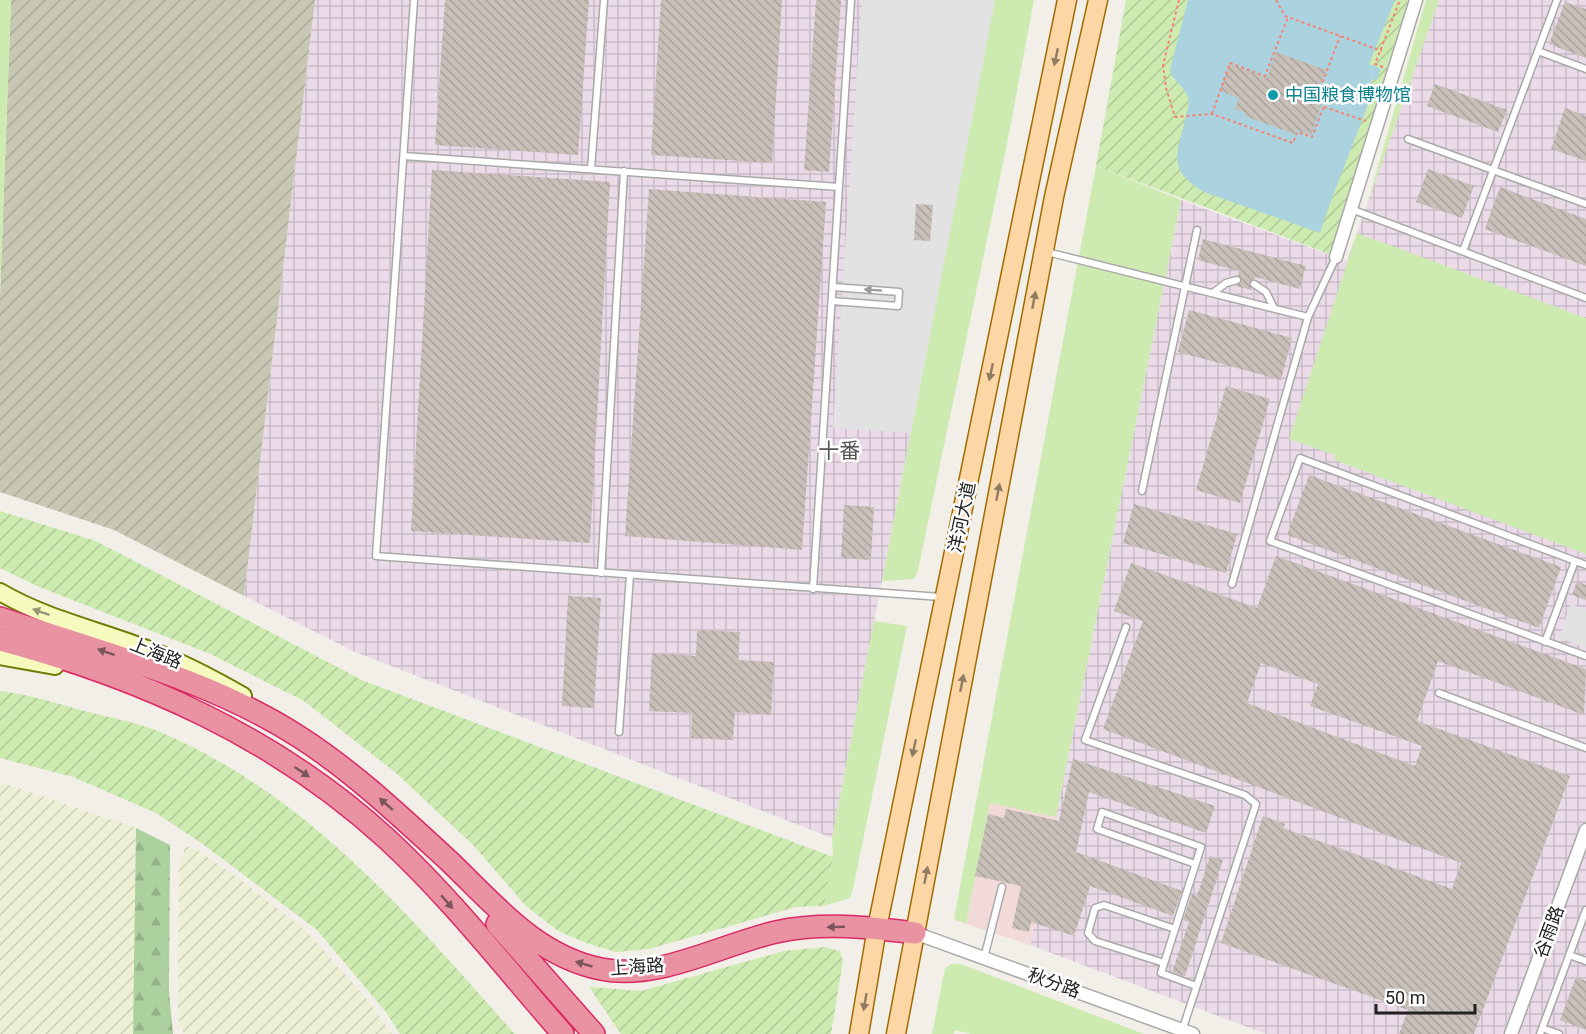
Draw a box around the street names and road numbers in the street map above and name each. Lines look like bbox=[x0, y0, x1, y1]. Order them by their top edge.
street label: 洋河大道 bbox=[944, 479, 979, 554]
street label: 上海路 bbox=[127, 633, 185, 672]
street label: 谷雨路 bbox=[1529, 903, 1568, 961]
street label: 上海路 bbox=[609, 954, 665, 979]
street label: 秋分路 bbox=[1025, 963, 1083, 1002]

